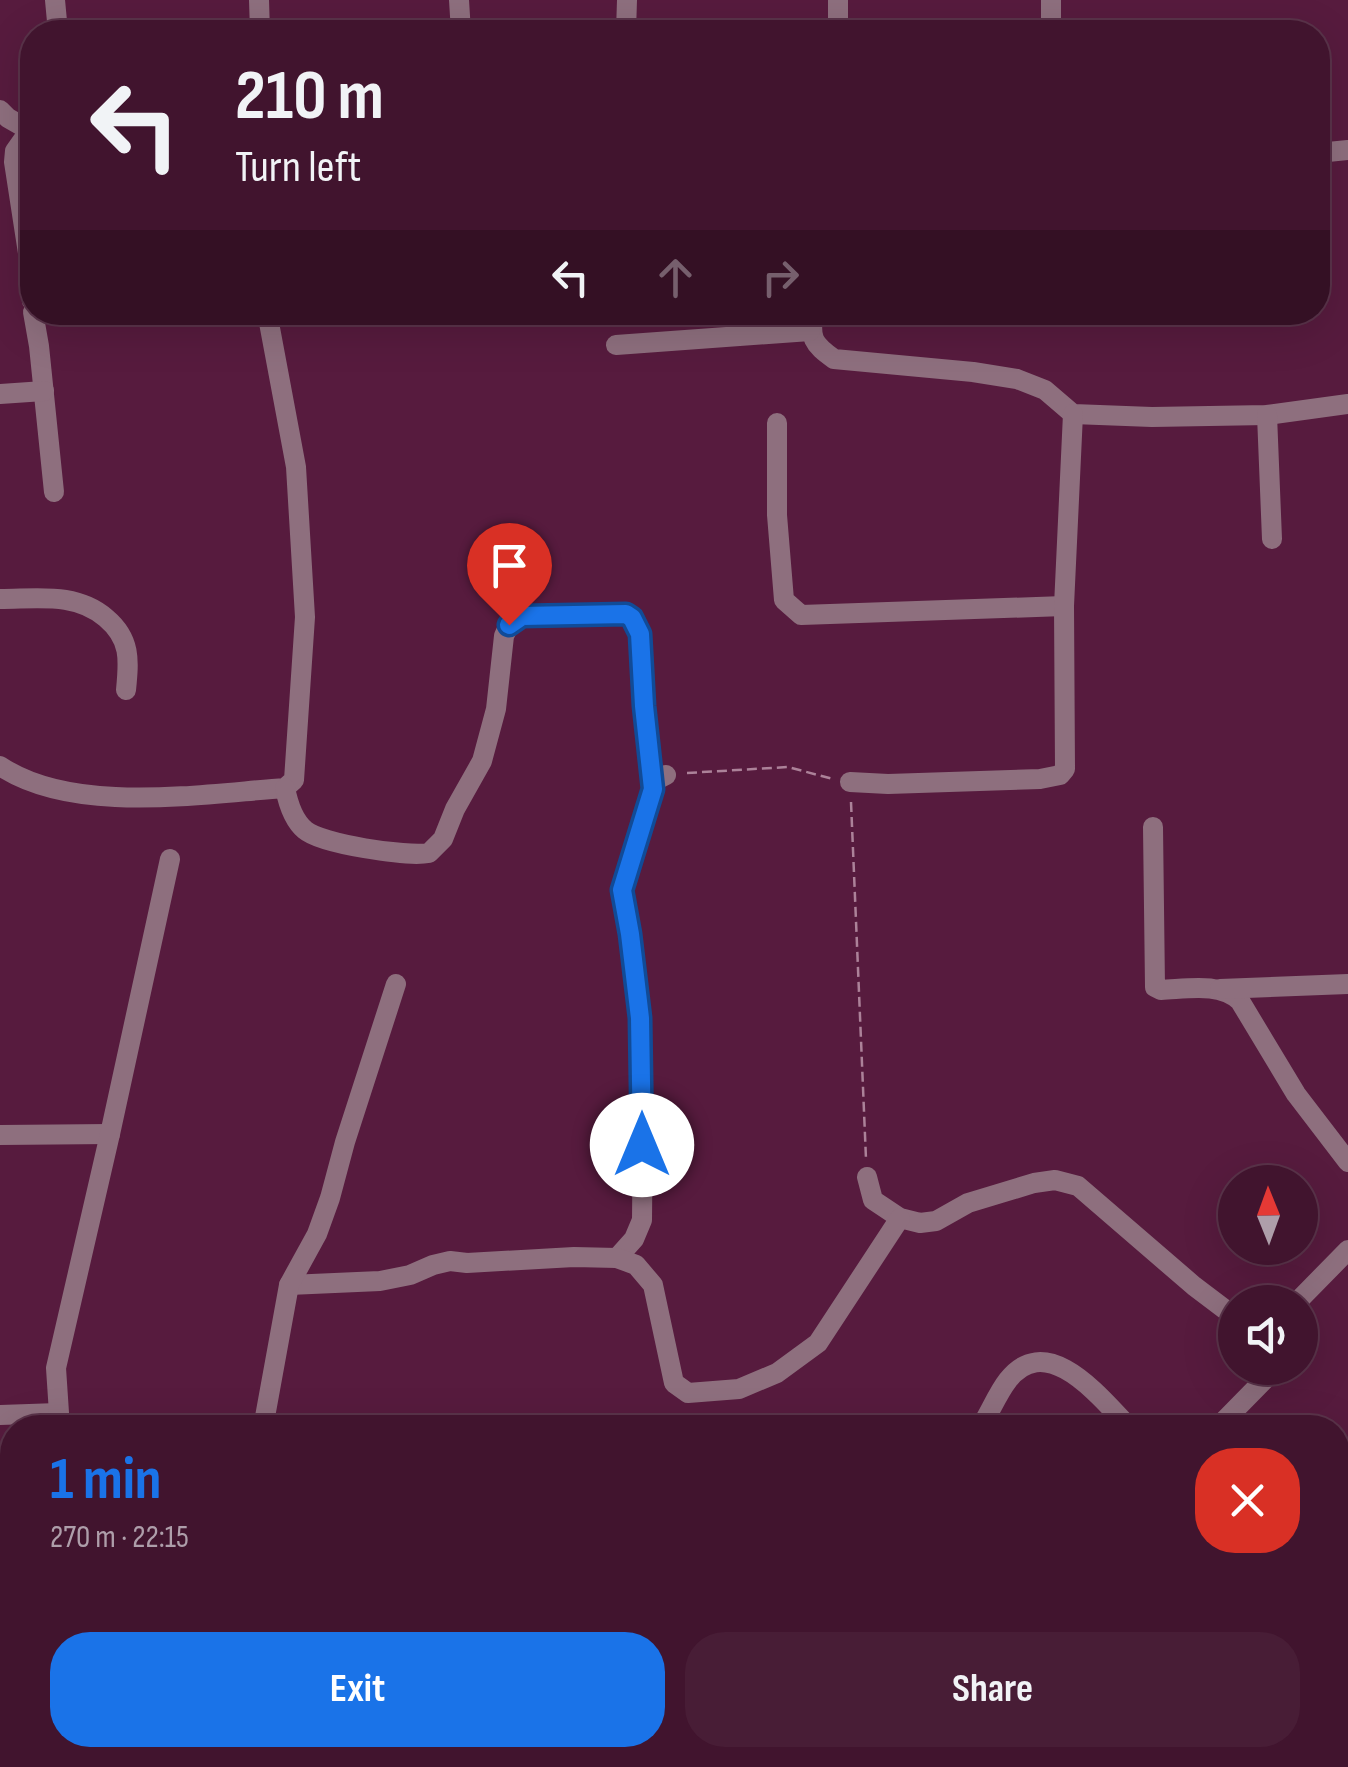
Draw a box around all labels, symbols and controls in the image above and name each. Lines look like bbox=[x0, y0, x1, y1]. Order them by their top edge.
text: 210 m bbox=[235, 55, 384, 139]
icon: left bbox=[70, 60, 200, 190]
text: Turn left bbox=[235, 140, 361, 195]
icon: left bbox=[543, 250, 598, 305]
icon: ahead bbox=[648, 250, 703, 305]
icon: right bbox=[753, 250, 808, 305]
pin bbox=[467, 523, 552, 626]
icon: arrive bbox=[482, 538, 537, 593]
position arrow bbox=[590, 1093, 694, 1197]
north arrow bbox=[1218, 1165, 1318, 1265]
map controls bbox=[1218, 1165, 1318, 1385]
button: sound bbox=[1218, 1285, 1318, 1385]
text: 1 min bbox=[50, 1444, 162, 1516]
button: close bbox=[1195, 1448, 1300, 1553]
text: 270 m · 22:15 bbox=[50, 1518, 189, 1557]
button: Exit bbox=[50, 1632, 665, 1747]
button: Share bbox=[685, 1632, 1300, 1747]

